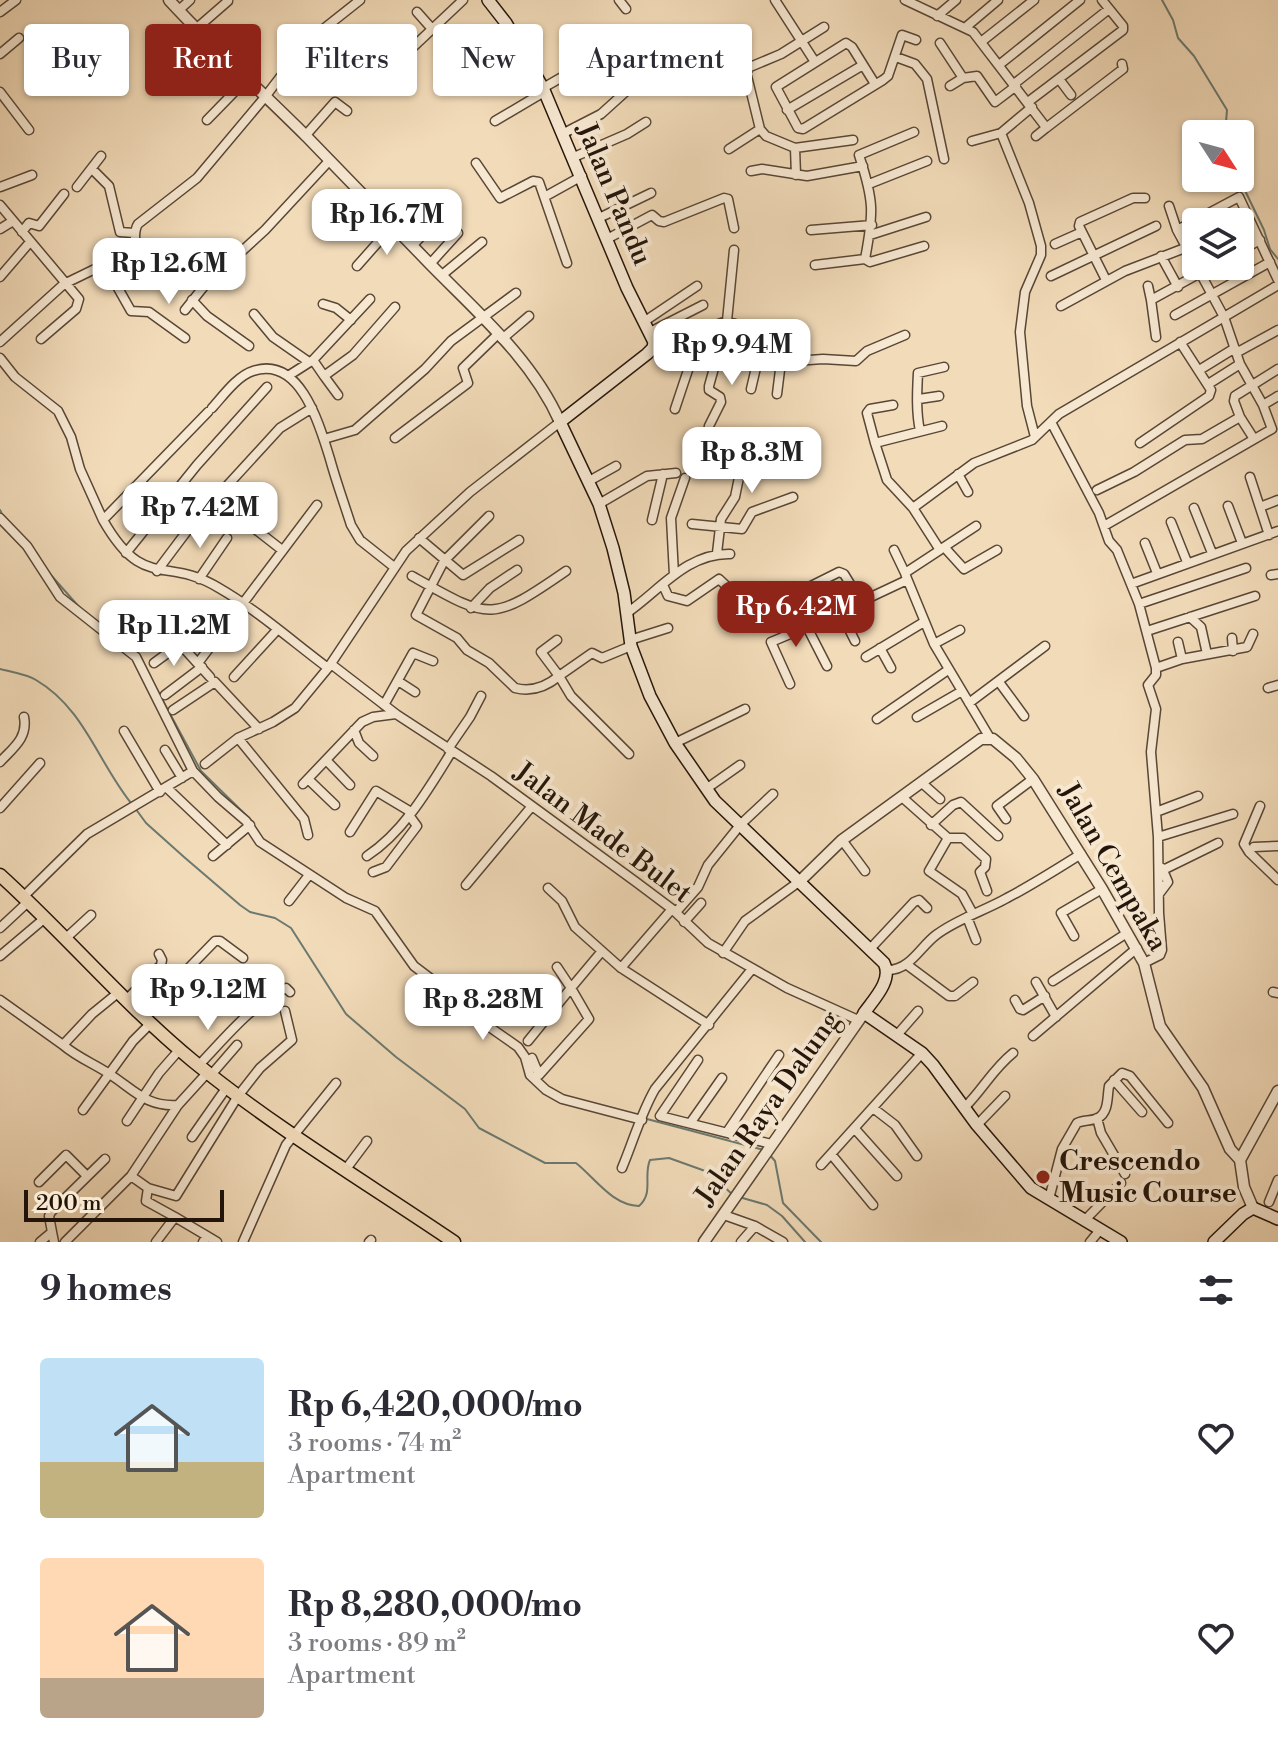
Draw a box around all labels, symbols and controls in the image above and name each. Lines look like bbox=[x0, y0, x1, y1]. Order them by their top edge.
chip: Buy bbox=[24, 24, 129, 96]
chip: Rent bbox=[145, 24, 261, 96]
chip: Filters bbox=[277, 24, 417, 96]
chip: New bbox=[433, 24, 543, 96]
chip: Apartment bbox=[559, 24, 752, 96]
street label: Jalan Pandu bbox=[568, 117, 660, 271]
north arrow bbox=[1182, 120, 1254, 192]
map controls bbox=[1182, 120, 1254, 280]
pin: Rp 16.7M bbox=[304, 189, 470, 257]
text: Rp 16.7M bbox=[330, 199, 444, 231]
button: layers bbox=[1182, 208, 1254, 280]
pin: Rp 12.6M bbox=[86, 238, 252, 306]
text: Rp 12.6M bbox=[111, 248, 227, 280]
pin: Rp 9.94M bbox=[649, 319, 815, 387]
text: Rp 9.94M bbox=[671, 329, 793, 361]
pin: Rp 8.3M bbox=[678, 427, 826, 495]
text: Rp 8.3M bbox=[700, 437, 804, 469]
pin: Rp 7.42M bbox=[117, 482, 283, 550]
text: Rp 7.42M bbox=[141, 492, 259, 524]
pin: Rp 6.42M bbox=[713, 581, 879, 649]
text: Rp 6.42M bbox=[735, 591, 857, 623]
pin: Rp 11.2M bbox=[91, 600, 257, 668]
text: Rp 11.2M bbox=[117, 610, 231, 642]
street label: Jalan Made Bulet bbox=[506, 754, 699, 911]
street label: Jalan Cempaka bbox=[1050, 776, 1176, 958]
pin: Rp 9.12M bbox=[125, 964, 291, 1032]
text: Rp 9.12M bbox=[150, 974, 266, 1006]
pin: Rp 8.28M bbox=[400, 974, 566, 1042]
text: Rp 8.28M bbox=[423, 984, 543, 1016]
street label: Jalan Raya Dalung bbox=[687, 1003, 848, 1213]
place label: Crescendo Music Course bbox=[1059, 1144, 1237, 1211]
marker: Crescendo Music Course bbox=[1034, 1168, 1052, 1186]
scale bar bbox=[24, 1186, 224, 1222]
text: 200 m bbox=[36, 1190, 102, 1217]
icon: filters bbox=[1194, 1268, 1238, 1312]
text: 9 homes bbox=[40, 1269, 172, 1311]
text: Rp 6,420,000/mo bbox=[288, 1385, 583, 1427]
icon: home bbox=[104, 1390, 200, 1486]
icon: heart bbox=[1194, 1416, 1238, 1460]
text: 3 rooms · 74 m² bbox=[288, 1427, 461, 1459]
text: Apartment bbox=[288, 1459, 416, 1491]
text: Rp 8,280,000/mo bbox=[288, 1585, 582, 1627]
icon: home bbox=[104, 1590, 200, 1686]
icon: heart bbox=[1194, 1616, 1238, 1660]
text: 3 rooms · 89 m² bbox=[288, 1627, 466, 1659]
text: Apartment bbox=[288, 1659, 416, 1691]

